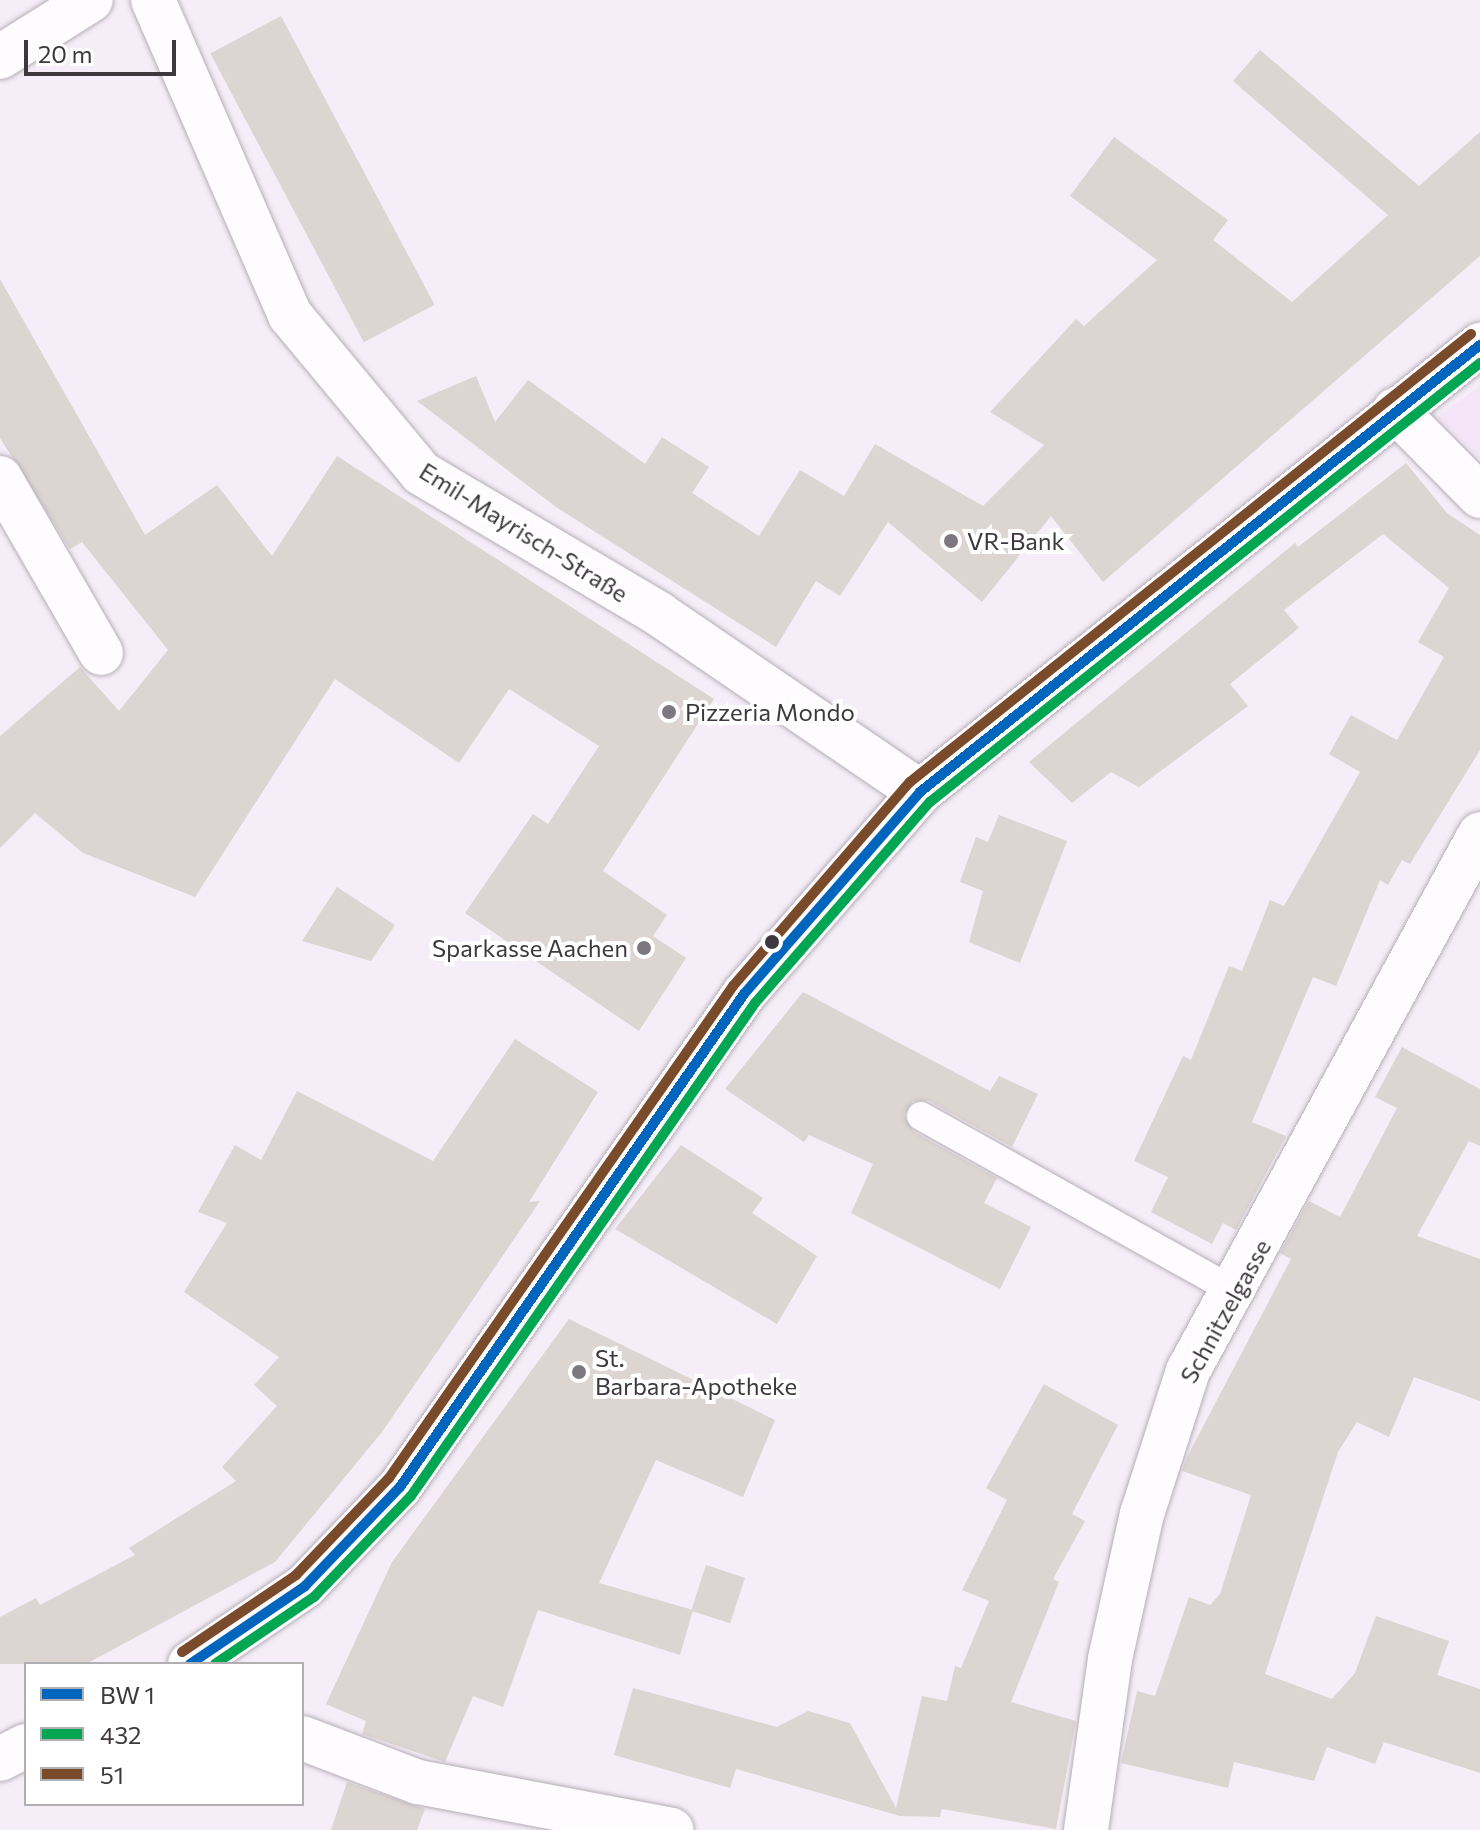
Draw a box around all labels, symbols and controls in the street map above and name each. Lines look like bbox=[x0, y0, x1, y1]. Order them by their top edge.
scale bar bbox=[28, 24, 180, 74]
text: 20 m bbox=[38, 39, 92, 68]
street label: Emil-Mayrisch-Straße bbox=[415, 456, 633, 608]
place label: VR-Bank bbox=[967, 527, 1064, 555]
marker: VR-Bank bbox=[942, 532, 960, 550]
place label: Pizzeria Mondo bbox=[685, 698, 855, 726]
marker: Pizzeria Mondo bbox=[660, 703, 678, 721]
place label: Sparkasse Aachen bbox=[432, 934, 628, 962]
unlabelled marker bbox=[764, 934, 780, 950]
marker: Sparkasse Aachen bbox=[635, 939, 653, 957]
street label: Schnitzelgasse bbox=[1174, 1234, 1276, 1388]
place label: St. Barbara-Apotheke bbox=[595, 1344, 797, 1400]
marker: St. Barbara-Apotheke bbox=[570, 1363, 588, 1381]
legend bbox=[24, 1662, 304, 1806]
text: BW 1 bbox=[100, 1680, 155, 1709]
text: 432 bbox=[100, 1720, 141, 1749]
text: 51 bbox=[100, 1760, 124, 1789]

